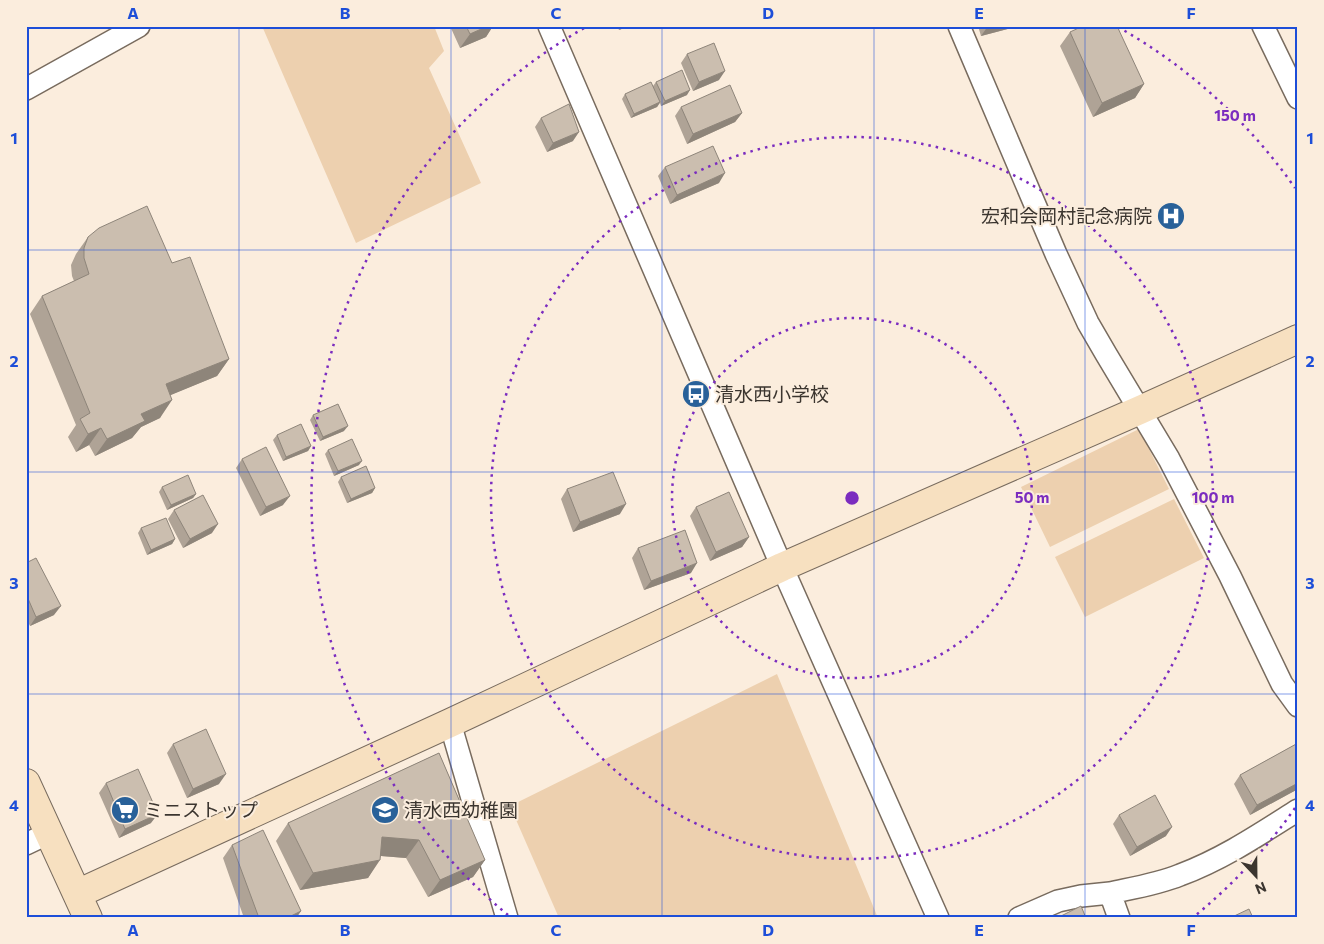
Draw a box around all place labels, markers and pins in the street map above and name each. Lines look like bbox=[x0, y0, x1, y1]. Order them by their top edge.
hospital icon: 宏和会岡村記念病院 bbox=[1156, 201, 1186, 231]
place label: 宏和会岡村記念病院 bbox=[981, 204, 1152, 227]
bus stop icon: 清水西小学校 bbox=[681, 379, 711, 409]
place label: 清水西小学校 bbox=[715, 382, 829, 405]
centre of rings bbox=[843, 489, 861, 507]
supermarket icon: ミニストップ bbox=[110, 795, 140, 825]
school or university icon: 清水西幼稚園 bbox=[370, 795, 400, 825]
place label: ミニストップ bbox=[144, 798, 258, 821]
place label: 清水西幼稚園 bbox=[404, 798, 518, 821]

